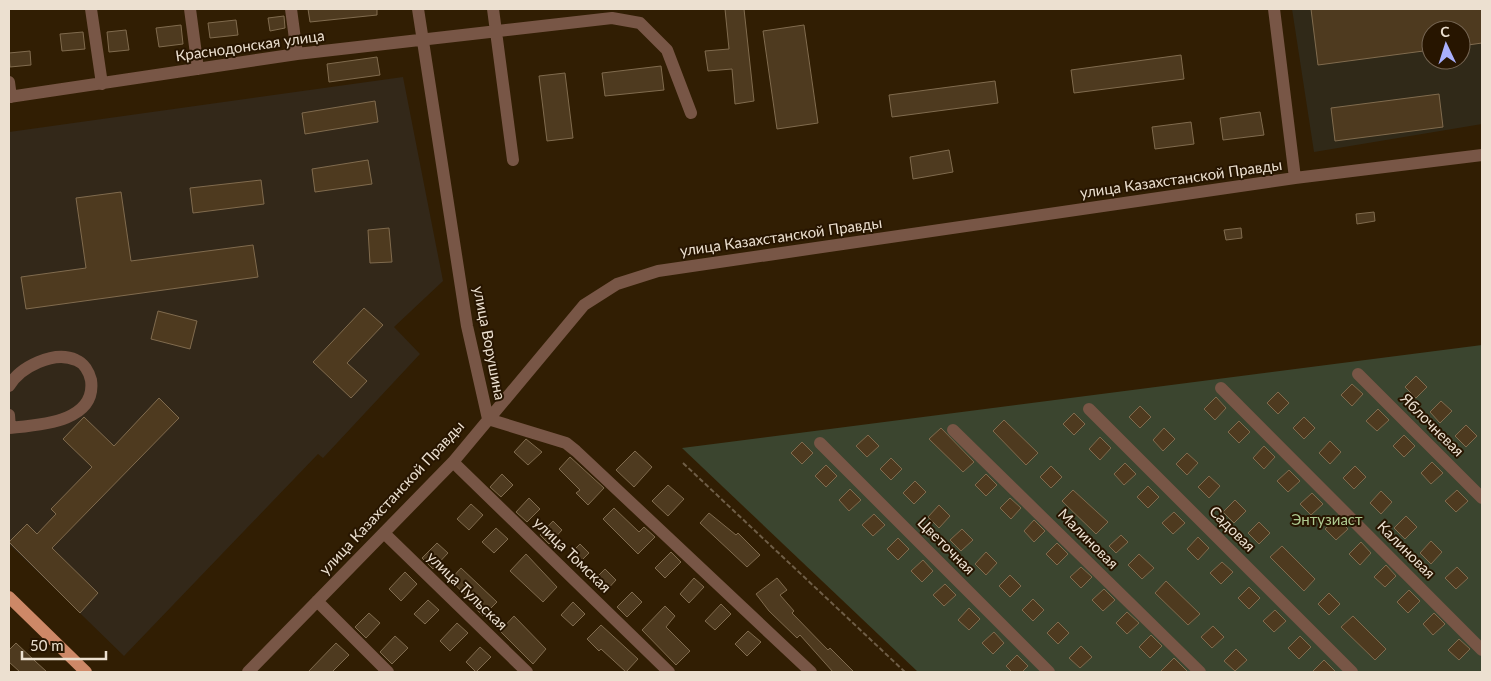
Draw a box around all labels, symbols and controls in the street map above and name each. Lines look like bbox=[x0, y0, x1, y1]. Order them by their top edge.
north arrow bbox=[1421, 20, 1471, 70]
text: С bbox=[1440, 23, 1451, 40]
street label: Краснодонская улица bbox=[174, 26, 326, 64]
street label: улица Казахстанской Правды bbox=[1079, 155, 1283, 201]
street label: улица Казахстанской Правды bbox=[679, 213, 883, 259]
street label: улица Ворушина bbox=[470, 284, 510, 401]
street label: Яблочневая bbox=[1397, 388, 1468, 460]
street label: улица Казахстанской Правды bbox=[315, 417, 467, 578]
street label: Садовая bbox=[1206, 502, 1259, 555]
street label: Малиновая bbox=[1055, 504, 1123, 572]
park label: Энтузиаст bbox=[1291, 510, 1363, 528]
street label: улица Томская bbox=[530, 513, 615, 596]
street label: Цветочная bbox=[914, 513, 979, 578]
street label: Калиновая bbox=[1374, 517, 1439, 582]
street label: улица Тульская bbox=[424, 547, 512, 633]
scale bar bbox=[22, 628, 106, 660]
text: 50 m bbox=[30, 636, 64, 654]

